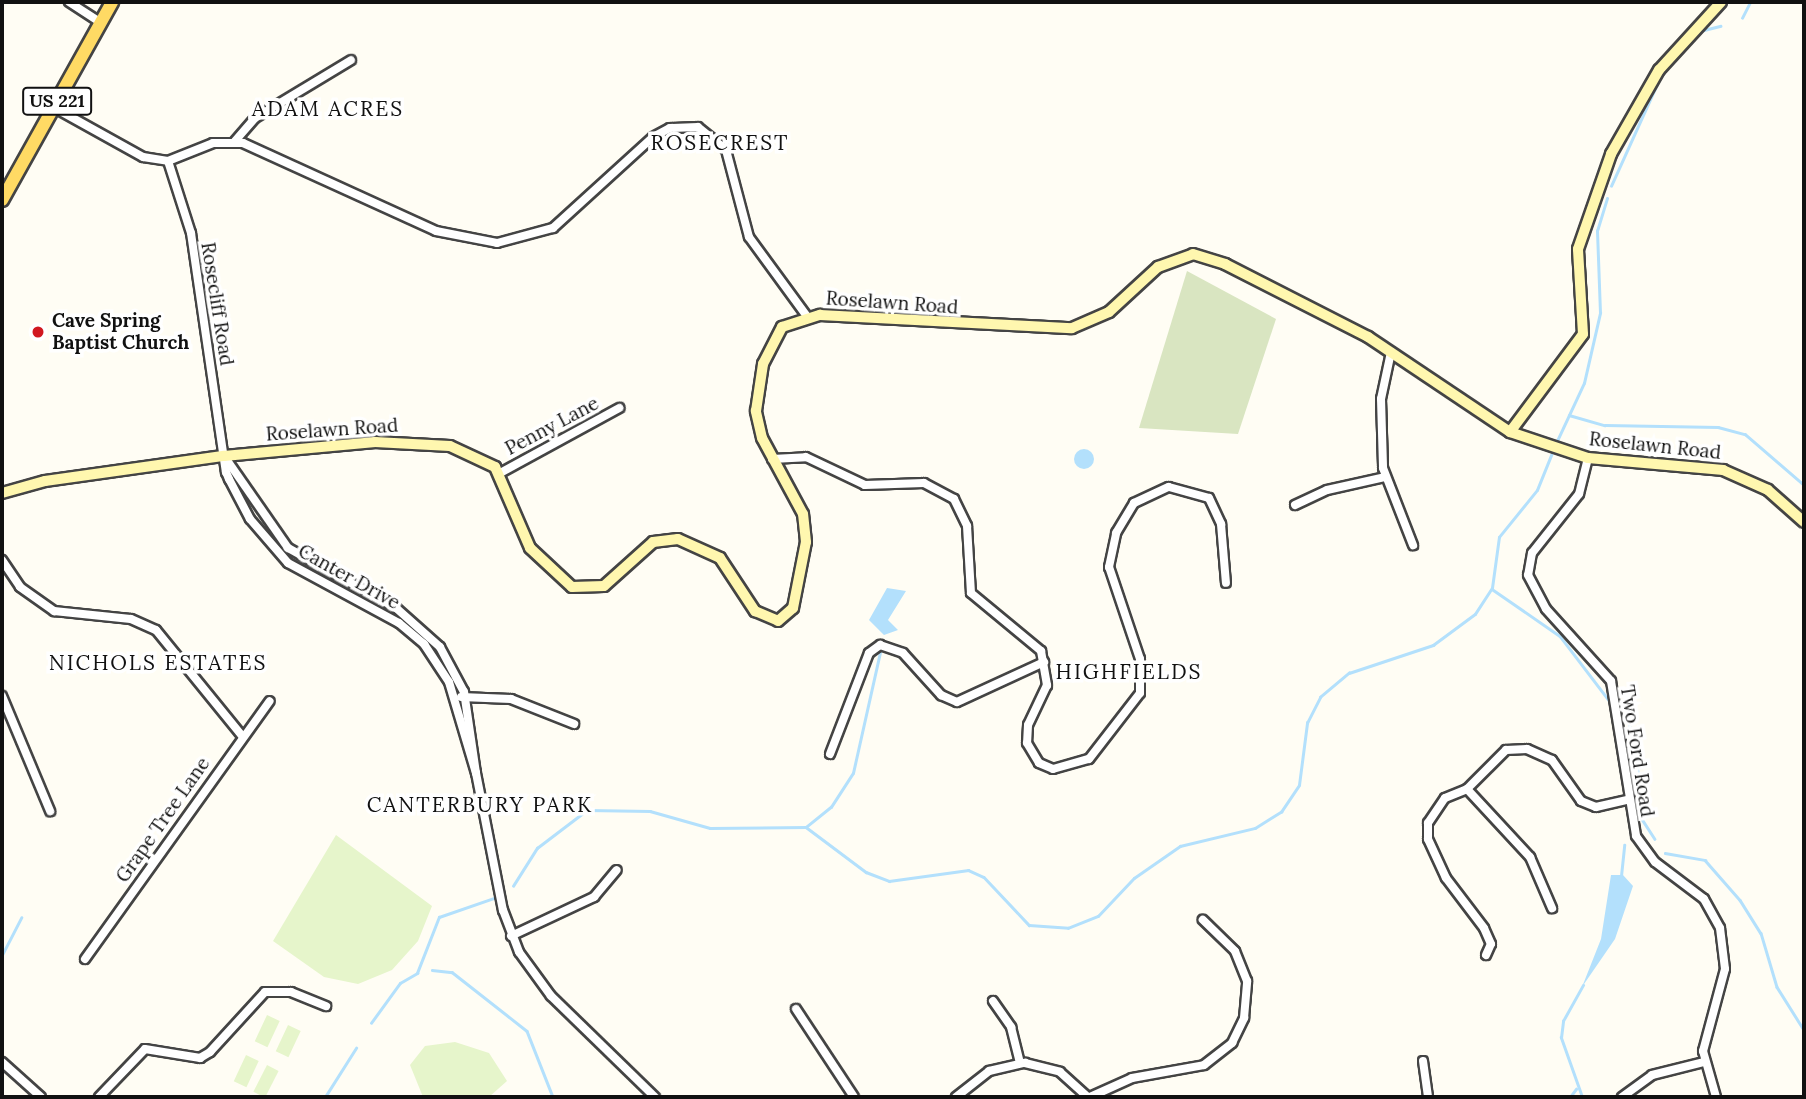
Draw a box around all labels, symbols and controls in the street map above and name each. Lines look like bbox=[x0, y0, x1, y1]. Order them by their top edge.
road number: US 221 bbox=[22, 86, 92, 116]
district label: ADAM ACRES bbox=[253, 96, 403, 122]
district label: ROSECREST bbox=[652, 130, 788, 156]
street label: Rosecliff Road bbox=[196, 241, 238, 367]
street label: Roselawn Road bbox=[825, 287, 959, 319]
place label: Cave Spring Baptist Church bbox=[52, 310, 189, 354]
marker: Cave Spring Baptist Church bbox=[30, 324, 46, 340]
street label: Penny Lane bbox=[501, 392, 603, 460]
street label: Roselawn Road bbox=[265, 414, 399, 446]
street label: Roselawn Road bbox=[1588, 428, 1722, 464]
street label: Canter Drive bbox=[294, 540, 404, 614]
district label: NICHOLS ESTATES bbox=[51, 650, 265, 676]
district label: HIGHFIELDS bbox=[1057, 659, 1201, 685]
street label: Two Ford Road bbox=[1615, 684, 1659, 818]
street label: Grape Tree Lane bbox=[111, 753, 215, 887]
district label: CANTERBURY PARK bbox=[369, 792, 591, 818]

